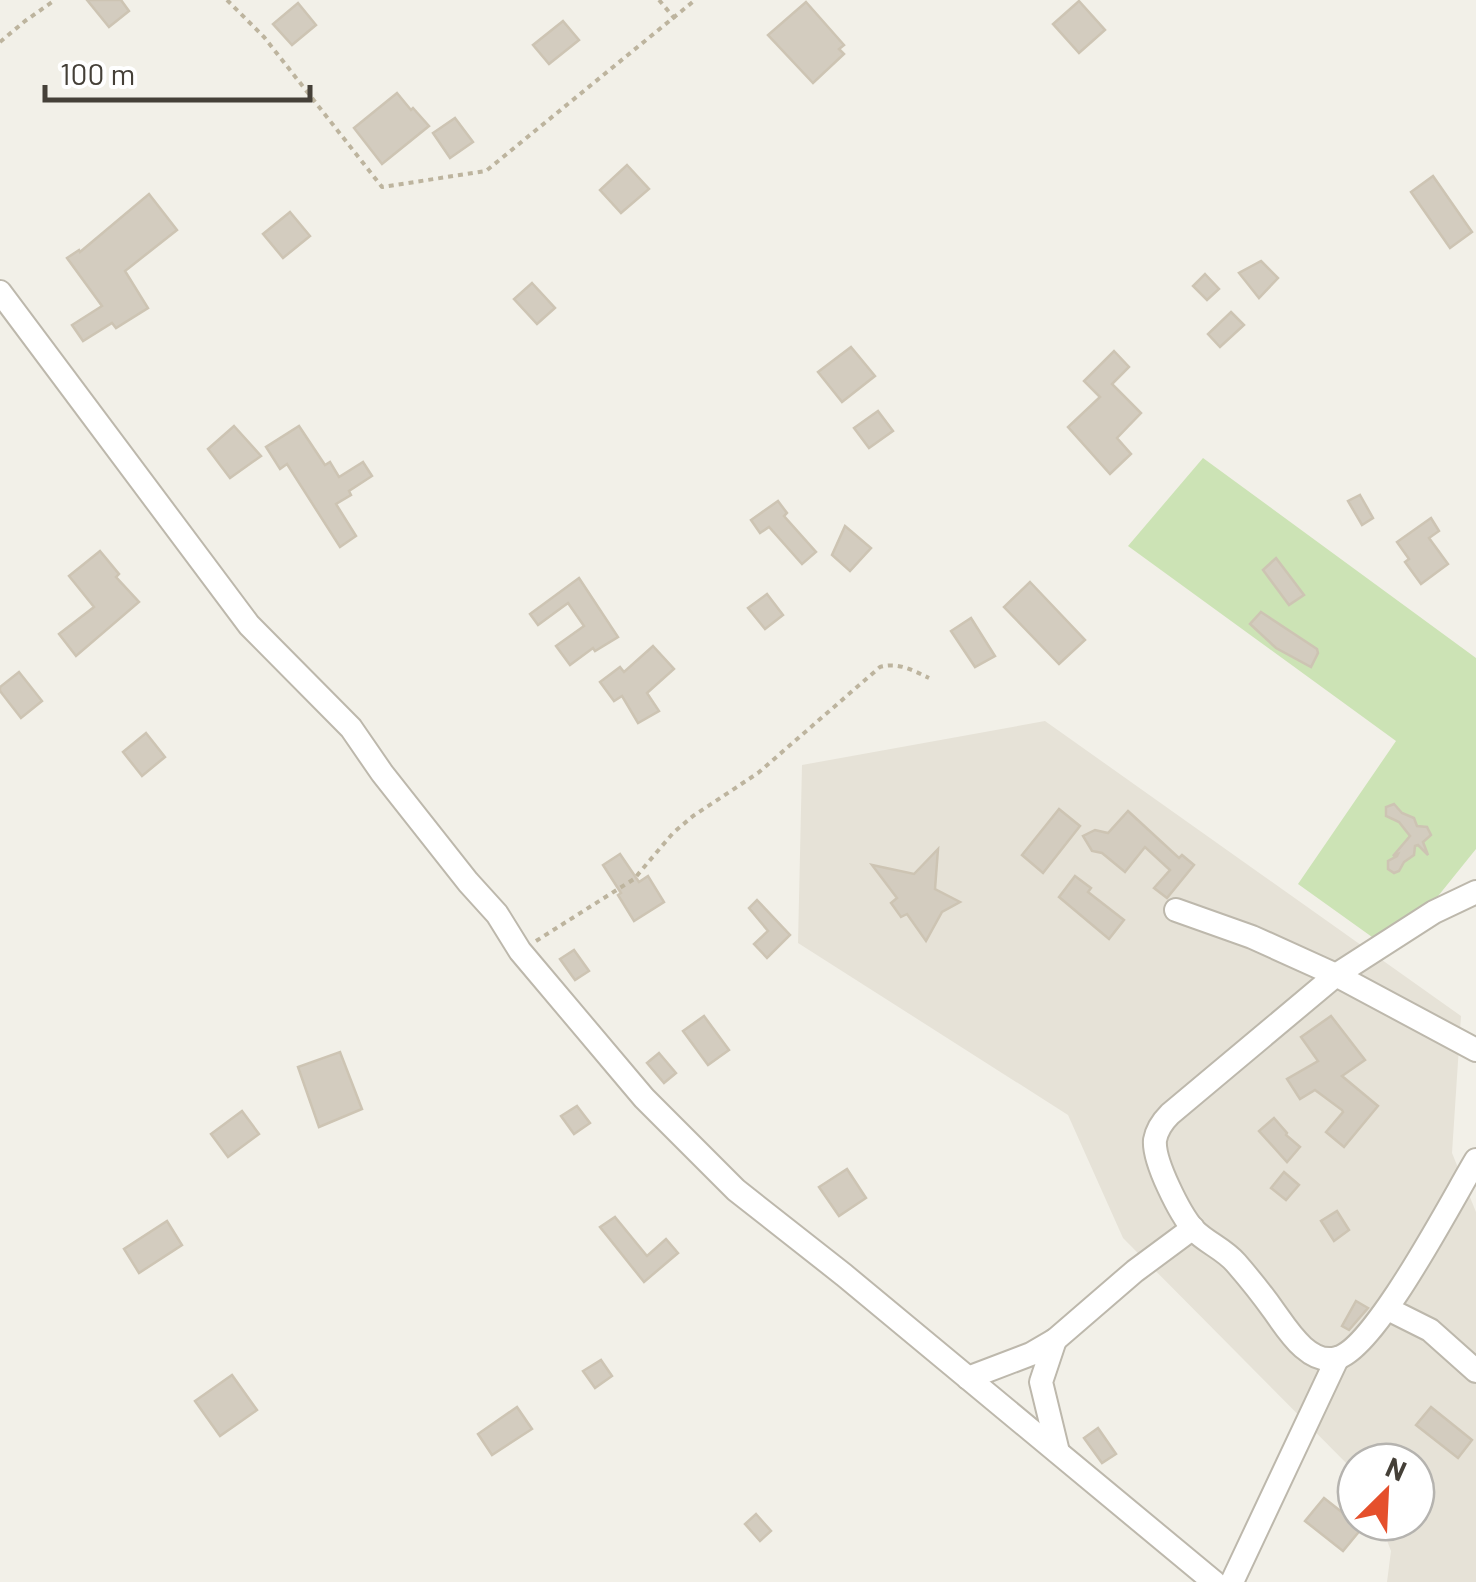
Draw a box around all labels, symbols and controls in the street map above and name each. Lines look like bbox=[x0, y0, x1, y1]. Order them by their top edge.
scale bar bbox=[45, 40, 310, 102]
text: 100 m bbox=[60, 55, 135, 91]
north arrow bbox=[1336, 1442, 1436, 1542]
text: N bbox=[1381, 1449, 1412, 1488]

